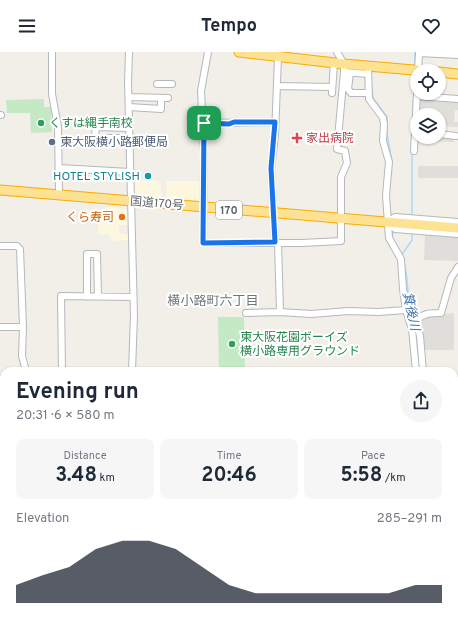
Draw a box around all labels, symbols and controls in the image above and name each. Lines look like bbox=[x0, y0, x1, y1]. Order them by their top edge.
icon: menu bbox=[16, 15, 38, 37]
text: Tempo bbox=[201, 15, 257, 38]
icon: heart bbox=[420, 15, 442, 37]
map controls bbox=[410, 64, 446, 144]
button: locate bbox=[410, 64, 446, 100]
pin bbox=[187, 106, 221, 140]
button: layers bbox=[410, 108, 446, 144]
icon: arrive bbox=[193, 112, 215, 134]
place label: くすは縄手南校 bbox=[49, 116, 133, 132]
marker: くすは縄手南校 bbox=[36, 118, 46, 128]
place label: 家出病院 bbox=[306, 131, 354, 147]
marker: 家出病院 bbox=[291, 132, 303, 144]
place label: 東大阪横小路郵便局 bbox=[60, 135, 168, 151]
marker: 東大阪横小路郵便局 bbox=[47, 137, 57, 147]
place label: HOTEL STYLISH bbox=[53, 169, 140, 185]
marker: HOTEL STYLISH bbox=[143, 171, 153, 181]
street label: 国道170号 bbox=[129, 194, 185, 214]
road number: 170 bbox=[216, 201, 242, 219]
place label: くら寿司 bbox=[66, 210, 114, 226]
marker: くら寿司 bbox=[117, 212, 127, 222]
water label: 箕後川 bbox=[398, 291, 422, 334]
district label: 横小路町六丁目 bbox=[167, 294, 259, 310]
place label: 東大阪花園ボーイズ 横小路専用グラウンド bbox=[240, 330, 360, 360]
marker: 東大阪花園ボーイズ 横小路専用グラウンド bbox=[227, 339, 237, 349]
text: Evening run bbox=[16, 379, 139, 406]
button: share bbox=[400, 380, 442, 422]
text: 20:31 · 6 × 580 m bbox=[16, 408, 115, 424]
text: Distance bbox=[63, 449, 107, 463]
text: Time bbox=[217, 449, 241, 463]
text: Pace bbox=[361, 449, 385, 463]
text: 3.48 bbox=[55, 463, 97, 489]
text: 20:46 bbox=[201, 463, 257, 489]
text: 5:58 bbox=[341, 463, 382, 489]
text: km bbox=[97, 471, 115, 485]
text: /km bbox=[382, 471, 406, 485]
text: Elevation bbox=[16, 511, 69, 527]
text: 285–291 m bbox=[377, 511, 442, 527]

